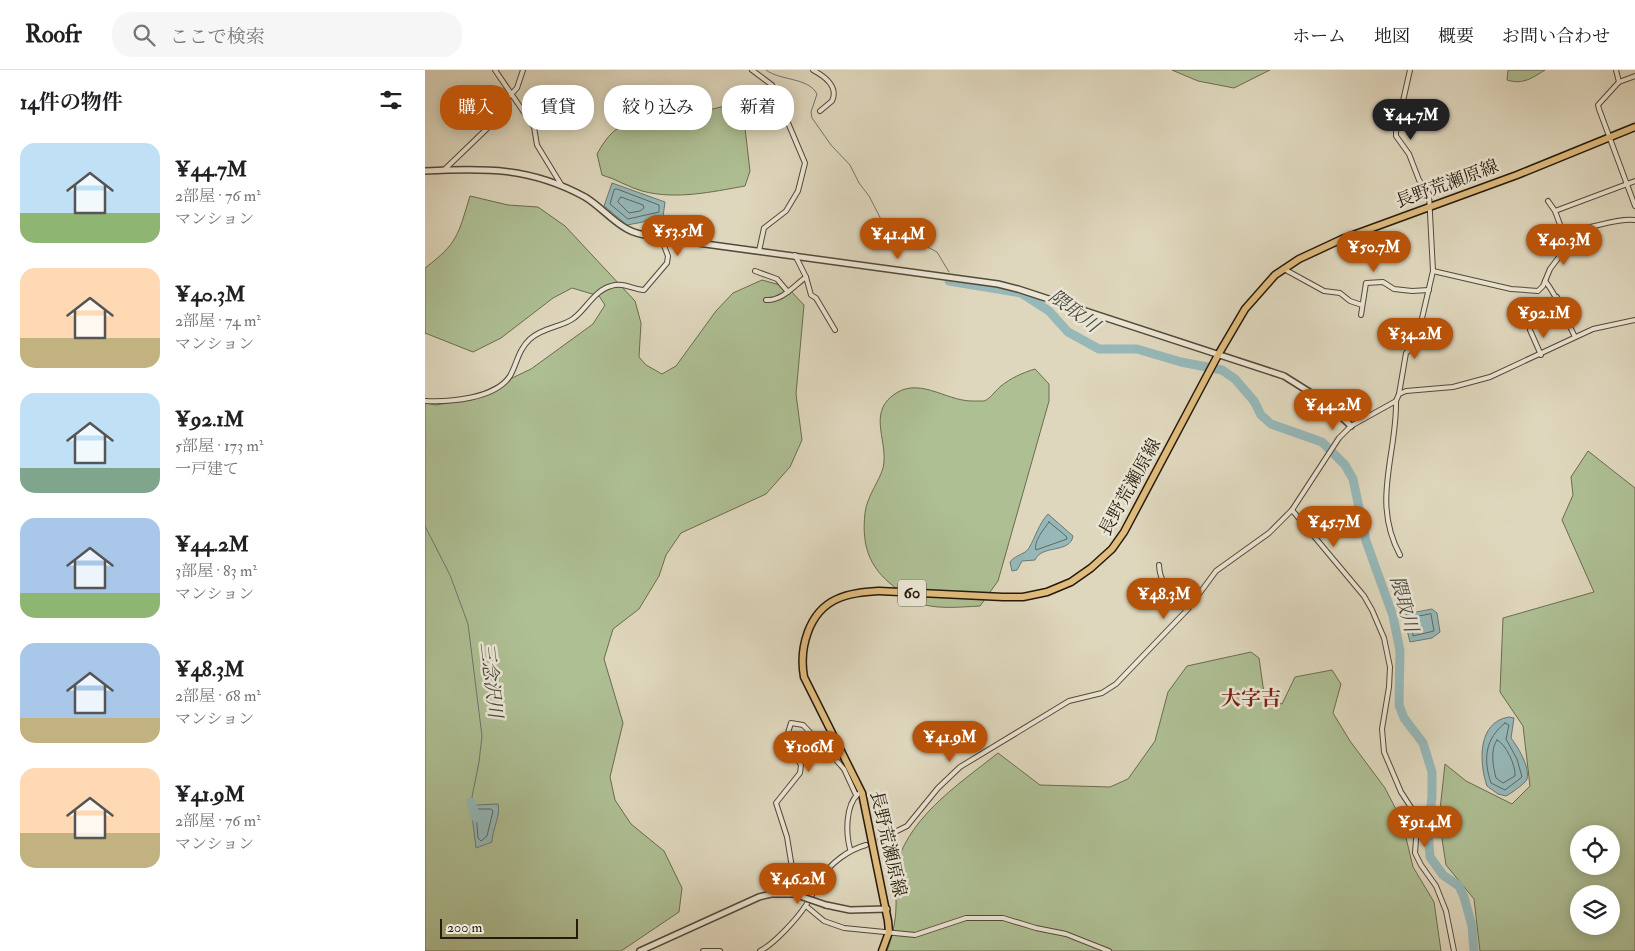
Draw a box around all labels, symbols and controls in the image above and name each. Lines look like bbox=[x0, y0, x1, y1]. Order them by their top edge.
search box bbox=[112, 12, 462, 57]
text: Roofr bbox=[25, 19, 82, 50]
icon: search bbox=[130, 21, 158, 49]
text: ここで検索 bbox=[170, 25, 265, 49]
text: ホーム bbox=[1292, 25, 1346, 48]
text: 地図 bbox=[1374, 25, 1410, 48]
text: 概要 bbox=[1438, 25, 1474, 48]
text: お問い合わせ bbox=[1502, 25, 1610, 48]
chip: 購入 bbox=[440, 85, 512, 130]
chip: 賃貸 bbox=[522, 85, 594, 130]
chip: 絞り込み bbox=[604, 85, 712, 130]
chip: 新着 bbox=[722, 85, 794, 130]
icon: filters bbox=[377, 86, 405, 114]
text: 14件の物件 bbox=[20, 89, 123, 116]
pin: ¥44.7M bbox=[1370, 98, 1452, 141]
text: ¥44.7M bbox=[1384, 105, 1438, 125]
street label: 長野荒瀬原線 bbox=[1392, 155, 1502, 213]
text: ¥44.7M bbox=[175, 156, 247, 183]
icon: home bbox=[60, 163, 120, 223]
text: 2部屋 · 76 m² bbox=[175, 186, 261, 206]
text: マンション bbox=[175, 209, 254, 229]
pin: ¥53.5M bbox=[637, 214, 719, 257]
pin: ¥41.4M bbox=[857, 218, 939, 260]
text: ¥53.5M bbox=[653, 221, 703, 241]
text: ¥41.4M bbox=[871, 224, 925, 244]
pin: ¥40.3M bbox=[1523, 224, 1605, 266]
pin: ¥50.7M bbox=[1333, 230, 1415, 273]
text: ¥40.3M bbox=[1537, 230, 1591, 250]
text: ¥50.7M bbox=[1348, 237, 1400, 257]
text: ¥40.3M bbox=[175, 281, 245, 308]
water label: 隈取川 bbox=[1044, 284, 1106, 339]
icon: home bbox=[60, 288, 120, 348]
pin: ¥92.1M bbox=[1503, 296, 1585, 339]
text: ¥92.1M bbox=[1518, 303, 1570, 323]
text: 2部屋 · 74 m² bbox=[175, 311, 261, 331]
pin: ¥34.2M bbox=[1374, 318, 1456, 360]
text: ¥34.2M bbox=[1388, 324, 1442, 344]
text: マンション bbox=[175, 334, 254, 354]
pin: ¥44.2M bbox=[1292, 388, 1374, 431]
text: ¥44.2M bbox=[1305, 395, 1361, 415]
text: ¥92.1M bbox=[175, 406, 244, 433]
icon: home bbox=[60, 413, 120, 473]
street label: 長野荒瀬原線 bbox=[1094, 434, 1166, 540]
text: 5部屋 · 173 m² bbox=[175, 436, 263, 456]
text: 一戸建て bbox=[175, 459, 239, 479]
pin: ¥45.7M bbox=[1293, 506, 1375, 548]
text: ¥45.7M bbox=[1308, 512, 1360, 532]
text: ¥44.2M bbox=[175, 531, 249, 558]
icon: home bbox=[60, 538, 120, 598]
text: 3部屋 · 83 m² bbox=[175, 561, 257, 581]
water label: 隈取川 bbox=[1385, 573, 1424, 637]
pin: ¥48.3M bbox=[1123, 578, 1205, 620]
road number: 60 bbox=[898, 579, 926, 606]
text: マンション bbox=[175, 584, 254, 604]
text: ¥48.3M bbox=[1138, 584, 1190, 604]
water label: 三念沢川 bbox=[474, 641, 508, 721]
text: ¥48.3M bbox=[175, 656, 244, 683]
icon: home bbox=[60, 663, 120, 723]
text: 2部屋 · 68 m² bbox=[175, 686, 261, 706]
district label: 大字吉 bbox=[1221, 686, 1281, 711]
text: マンション bbox=[175, 709, 254, 729]
pin: ¥41.9M bbox=[909, 720, 991, 763]
text: ¥41.9M bbox=[923, 727, 977, 747]
pin: ¥106M bbox=[774, 730, 844, 773]
text: ¥106M bbox=[784, 737, 834, 757]
text: ¥41.9M bbox=[175, 781, 245, 808]
icon: home bbox=[60, 788, 120, 848]
street label: 長野荒瀬原線 bbox=[865, 789, 911, 899]
pin: ¥91.4M bbox=[1384, 806, 1466, 848]
text: 2部屋 · 76 m² bbox=[175, 811, 261, 831]
text: ¥91.4M bbox=[1398, 812, 1452, 832]
map controls bbox=[1570, 825, 1620, 935]
button: locate bbox=[1570, 825, 1620, 875]
text: マンション bbox=[175, 834, 254, 854]
pin: ¥46.2M bbox=[757, 862, 839, 905]
text: ¥46.2M bbox=[770, 869, 826, 889]
button: layers bbox=[1570, 885, 1620, 935]
scale bar bbox=[440, 916, 577, 939]
text: 200 m bbox=[447, 919, 482, 936]

